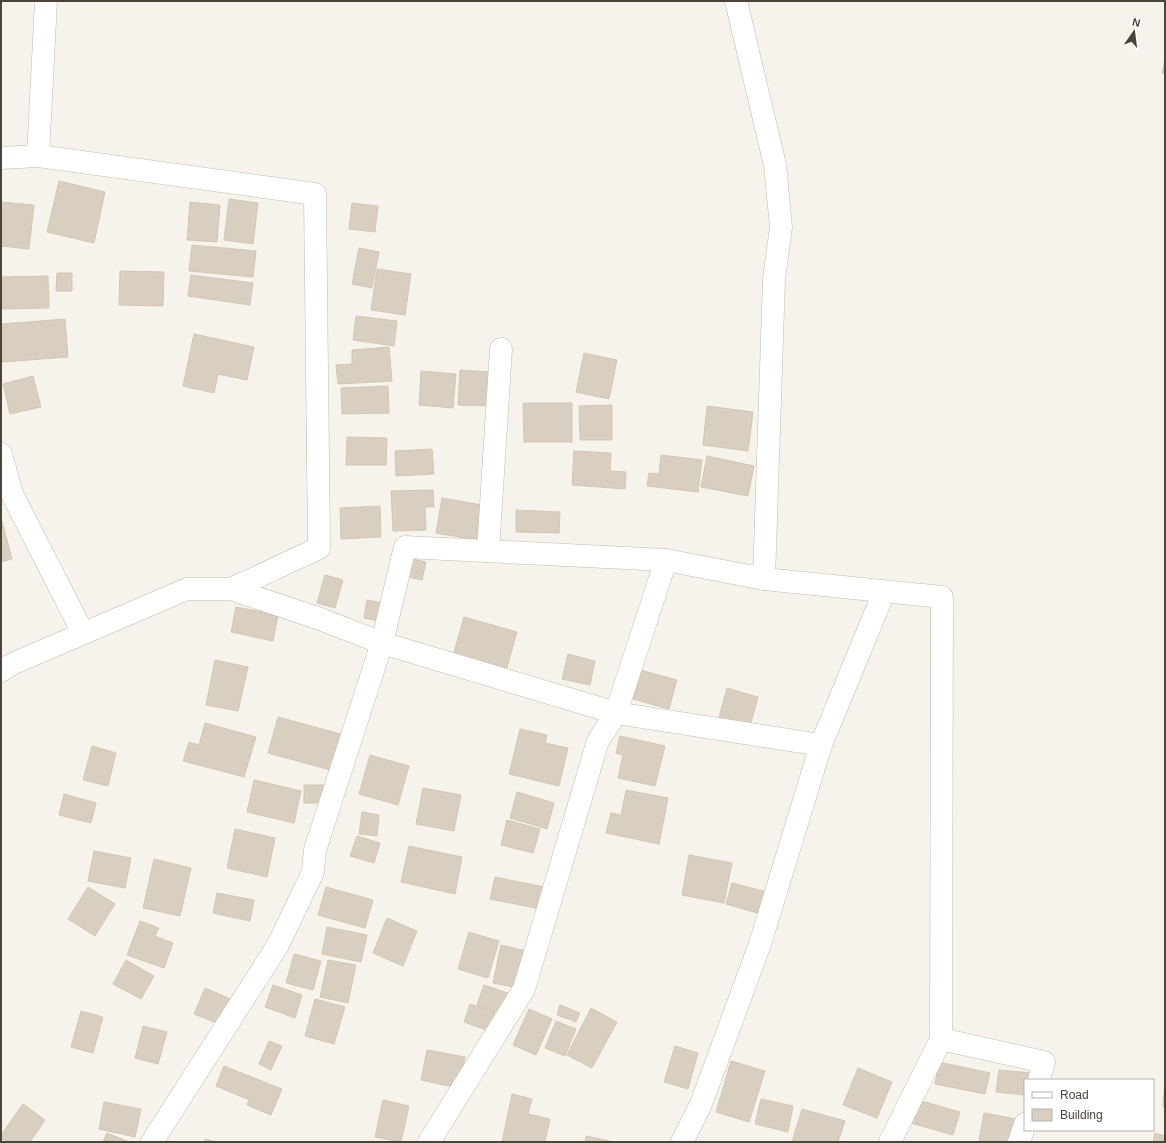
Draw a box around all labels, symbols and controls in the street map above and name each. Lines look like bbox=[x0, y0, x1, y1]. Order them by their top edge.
north arrow bbox=[1114, 12, 1154, 52]
text: N bbox=[1131, 16, 1142, 29]
legend bbox=[1024, 1079, 1154, 1131]
text: Road bbox=[1060, 1088, 1089, 1102]
text: Building bbox=[1060, 1108, 1103, 1122]

